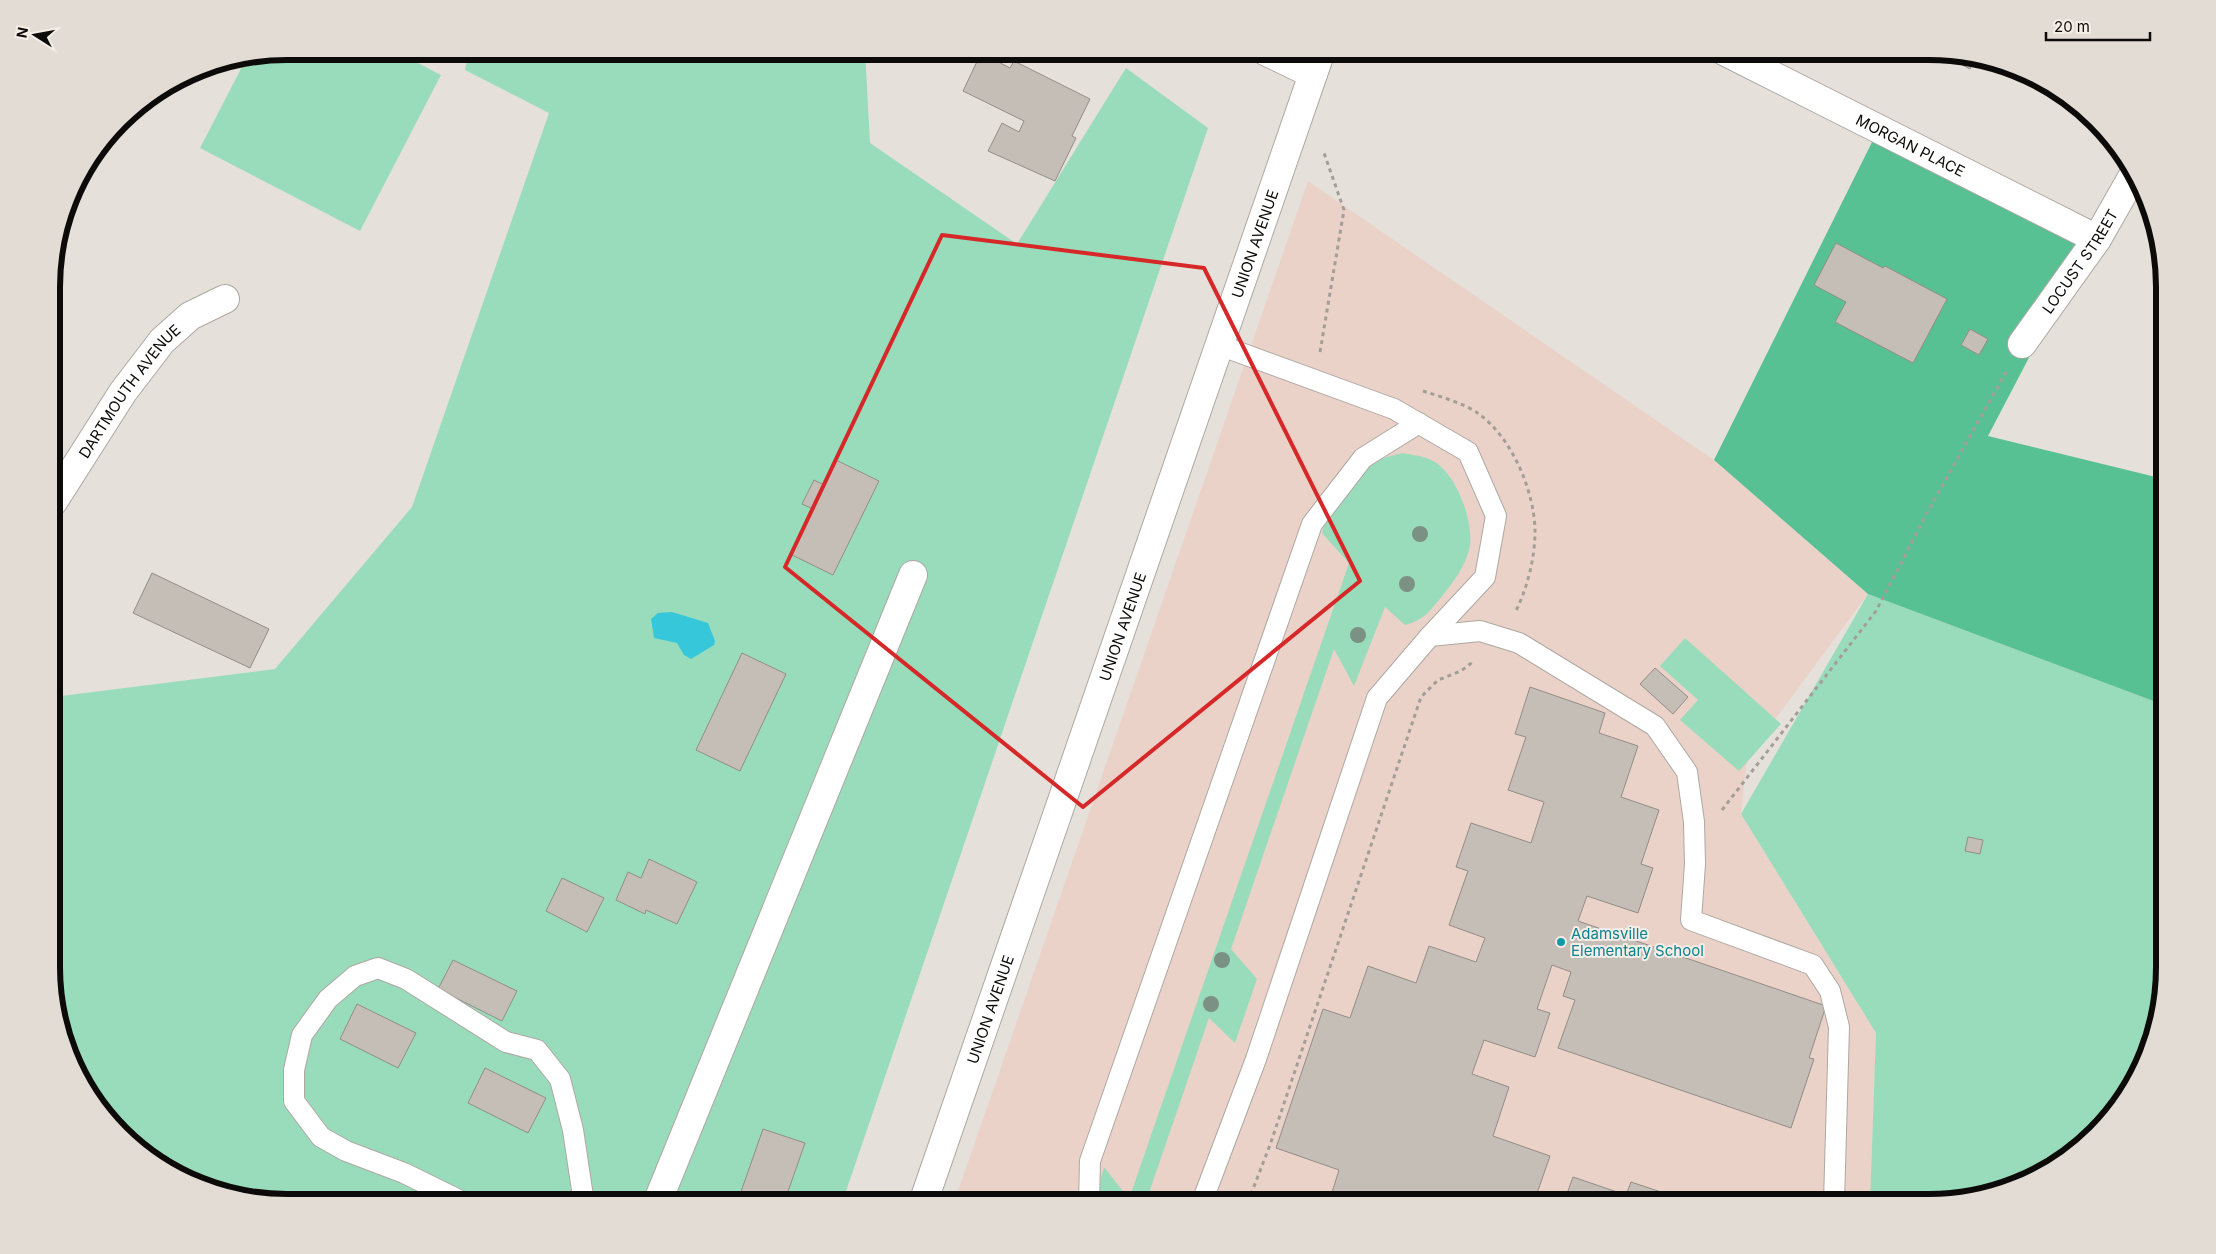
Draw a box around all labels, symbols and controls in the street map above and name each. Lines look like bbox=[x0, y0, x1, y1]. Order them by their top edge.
north arrow bbox=[10, 10, 60, 60]
scale bar bbox=[2046, 10, 2150, 42]
text: 20 m bbox=[2054, 17, 2090, 36]
text: N bbox=[12, 26, 31, 39]
street label: MORGAN PLACE bbox=[1853, 110, 1968, 180]
street label: UNION AVENUE bbox=[1227, 187, 1282, 301]
street label: LOCUST STREET bbox=[2038, 206, 2122, 317]
street label: DARTMOUTH AVENUE bbox=[74, 320, 184, 461]
street label: UNION AVENUE bbox=[1095, 570, 1150, 683]
place label: Adamsville Elementary School bbox=[1571, 924, 1704, 960]
marker: Adamsville Elementary School bbox=[1555, 936, 1567, 948]
street label: UNION AVENUE bbox=[962, 952, 1017, 1066]

